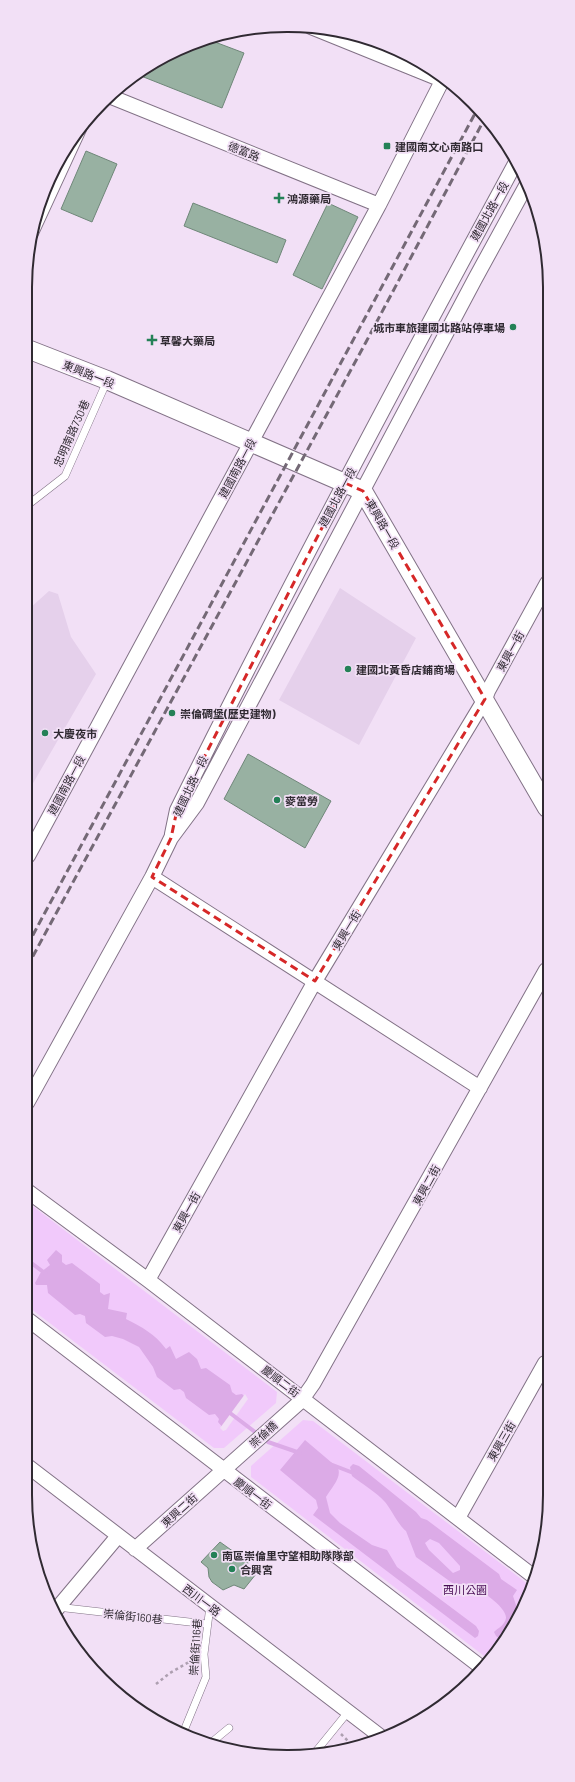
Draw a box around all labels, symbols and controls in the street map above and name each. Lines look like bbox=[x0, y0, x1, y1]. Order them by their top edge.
street label: 德富路 bbox=[226, 139, 262, 163]
place label: 建國南文心南路口 bbox=[395, 140, 483, 153]
marker: 建國南文心南路口 bbox=[382, 141, 392, 151]
street label: 建國北路一段 bbox=[467, 179, 511, 243]
place label: 鴻源藥局 bbox=[287, 192, 331, 205]
marker: 鴻源藥局 bbox=[274, 193, 284, 203]
place label: 城市車旅建國北路站停車場 bbox=[373, 321, 505, 334]
marker: 城市車旅建國北路站停車場 bbox=[508, 322, 518, 332]
place label: 草馨大藥局 bbox=[160, 334, 215, 347]
marker: 草馨大藥局 bbox=[147, 335, 157, 345]
street label: 東興路一段 bbox=[61, 358, 117, 390]
street label: 忠明南路730巷 bbox=[50, 397, 92, 469]
street label: 建國南路一段 bbox=[216, 436, 258, 500]
street label: 建國北路一段 bbox=[316, 465, 358, 529]
street label: 東興路一段 bbox=[364, 497, 402, 551]
street label: 東興一街 bbox=[494, 629, 526, 673]
place label: 建國北黃昏店鋪商場 bbox=[356, 663, 455, 676]
marker: 建國北黃昏店鋪商場 bbox=[343, 664, 353, 674]
place label: 崇倫碉堡(歷史建物) bbox=[180, 707, 276, 720]
marker: 崇倫碉堡(歷史建物) bbox=[167, 708, 177, 718]
place label: 大慶夜市 bbox=[53, 727, 97, 740]
marker: 大慶夜市 bbox=[40, 728, 50, 738]
street label: 建國南路一段 bbox=[45, 753, 87, 817]
street label: 建國北路一段 bbox=[170, 753, 210, 819]
place label: 麥當勞 bbox=[285, 794, 318, 807]
marker: 麥當勞 bbox=[272, 795, 282, 805]
street label: 東興一街 bbox=[329, 908, 363, 952]
street label: 東興二街 bbox=[410, 1163, 442, 1207]
street label: 東興一街 bbox=[170, 1190, 202, 1234]
street label: 慶順二街 bbox=[260, 1363, 302, 1399]
street label: 崇倫橋 bbox=[246, 1418, 280, 1450]
street label: 東興三街 bbox=[484, 1419, 518, 1463]
street label: 慶順一街 bbox=[232, 1475, 274, 1511]
street label: 東興二街 bbox=[158, 1490, 200, 1530]
place label: 南區崇倫里守望相助隊隊部 bbox=[222, 1549, 354, 1562]
marker: 南區崇倫里守望相助隊隊部 bbox=[209, 1550, 219, 1560]
place label: 合興宮 bbox=[240, 1563, 273, 1576]
marker: 合興宮 bbox=[227, 1564, 237, 1574]
street label: 西川一路 bbox=[181, 1582, 223, 1618]
park label: 西川公園 bbox=[443, 1583, 487, 1596]
street label: 崇倫街160巷 bbox=[103, 1606, 163, 1626]
street label: 崇倫街116巷 bbox=[187, 1618, 203, 1676]

